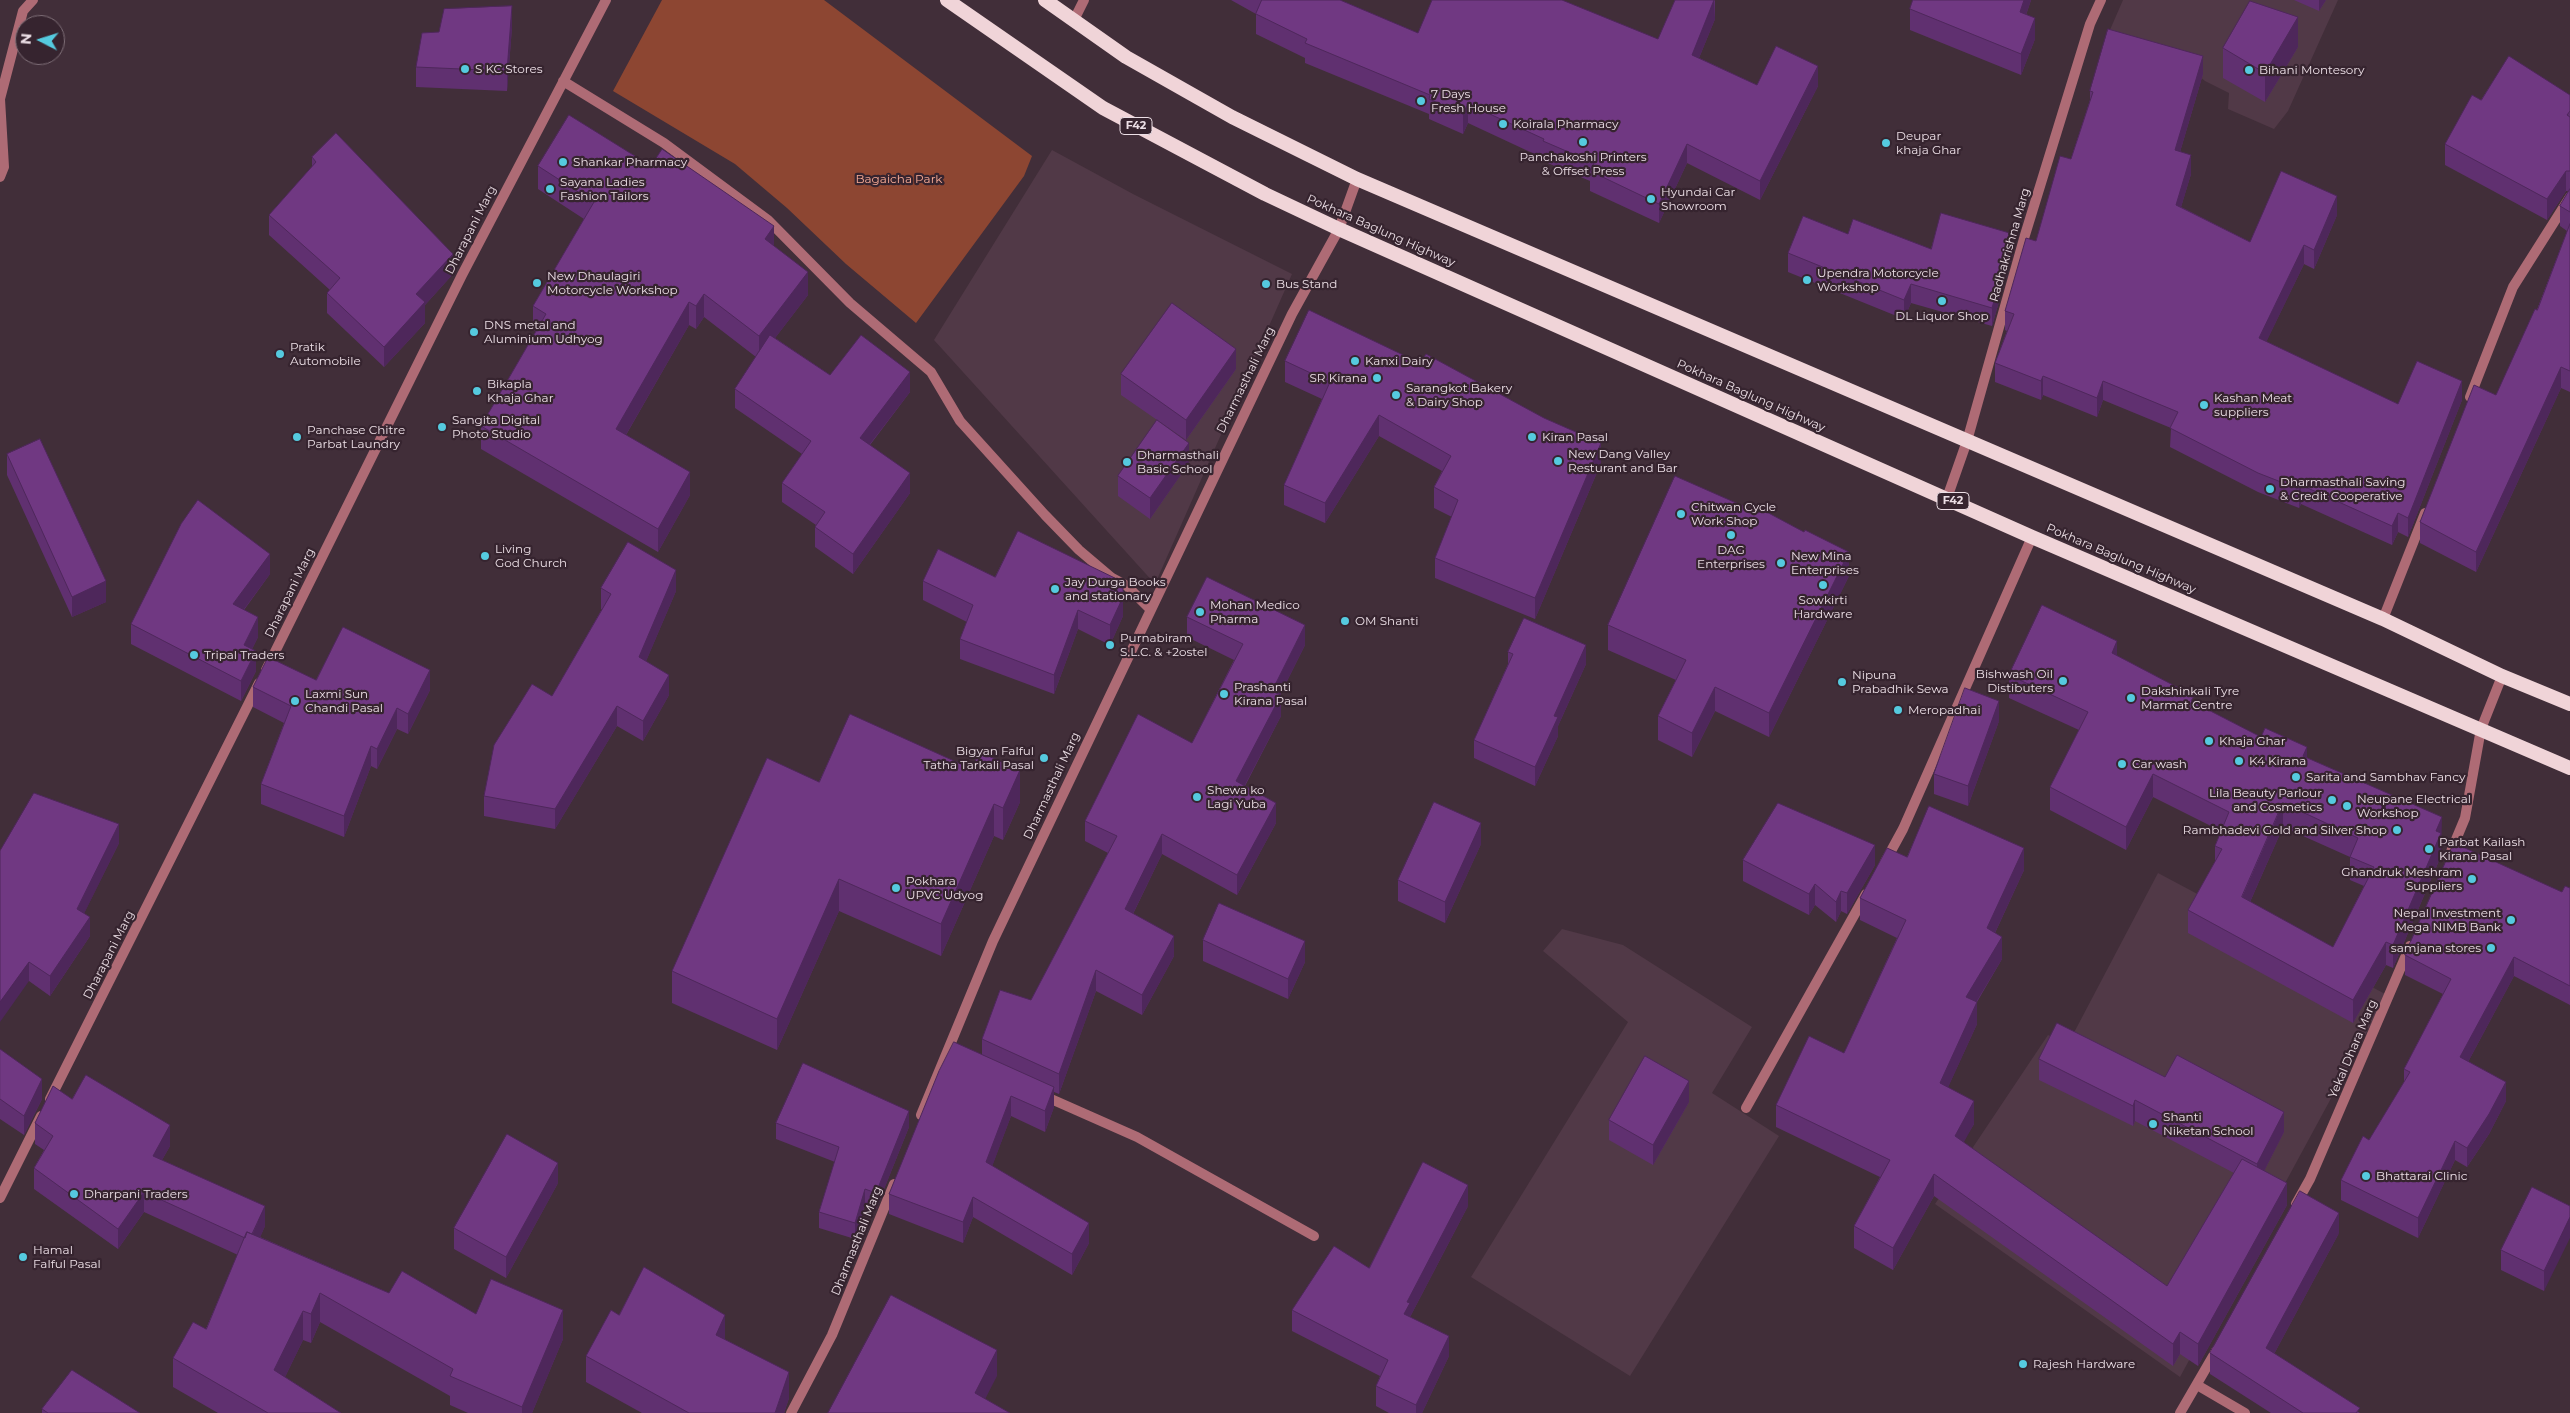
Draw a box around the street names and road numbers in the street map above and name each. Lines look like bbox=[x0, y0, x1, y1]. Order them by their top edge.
road number: F42 bbox=[1120, 118, 1152, 134]
street label: Dharapani Marg bbox=[442, 183, 500, 277]
street label: Radhakrishna Marg bbox=[1987, 186, 2033, 304]
street label: Pokhara Baglung Highway bbox=[1305, 192, 1457, 270]
street label: Dharmasthali Marg bbox=[1214, 324, 1278, 436]
street label: Pokhara Baglung Highway bbox=[1675, 357, 1827, 435]
road number: F42 bbox=[1937, 492, 1969, 510]
street label: Pokhara Baglung Highway bbox=[2044, 521, 2198, 597]
street label: Dharapani Marg bbox=[262, 546, 318, 640]
street label: Dharmasthali Marg bbox=[1021, 730, 1083, 842]
street label: Dharapani Marg bbox=[80, 908, 138, 1002]
street label: Yekal Dhara Marg bbox=[2326, 998, 2380, 1100]
street label: Dharmasthali Marg bbox=[828, 1184, 886, 1298]

